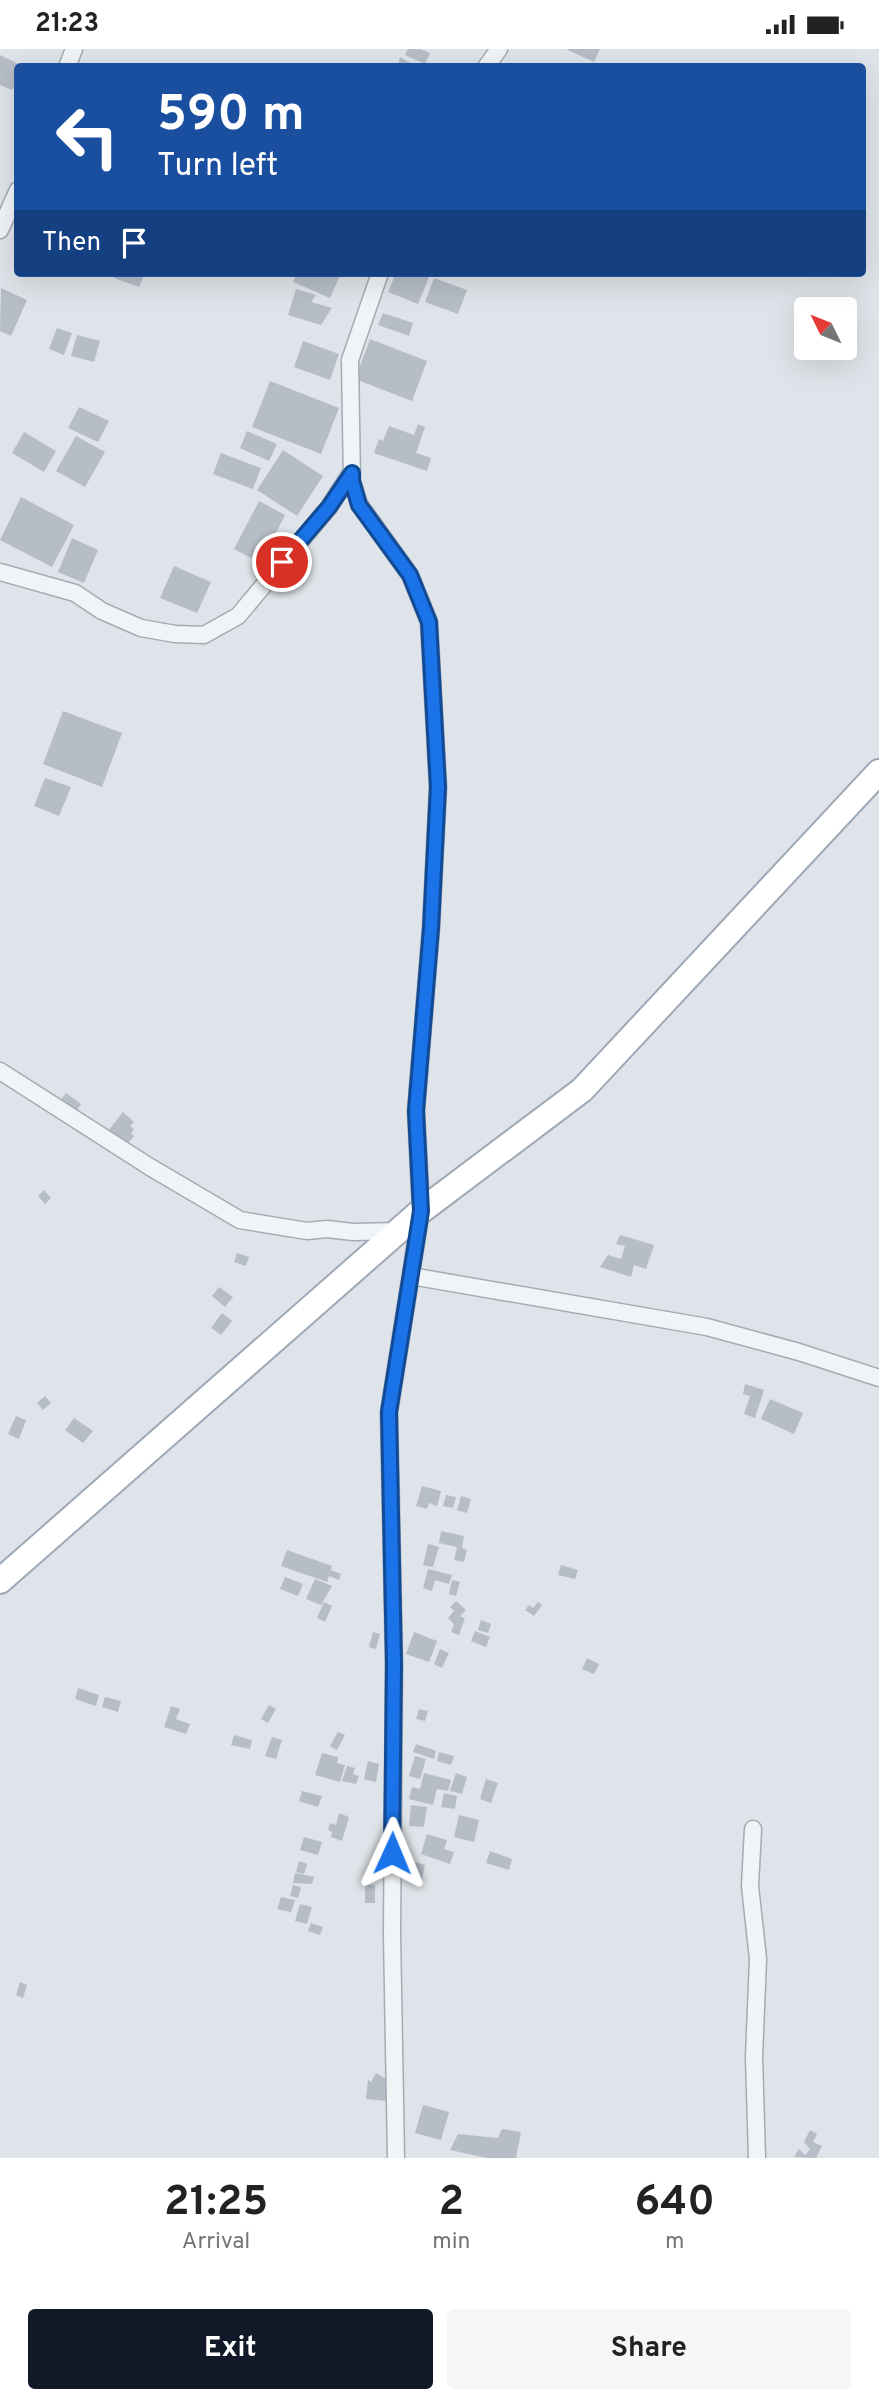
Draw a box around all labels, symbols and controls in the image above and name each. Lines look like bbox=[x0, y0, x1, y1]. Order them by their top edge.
text: 21:23 bbox=[35, 8, 99, 41]
text: 590 m bbox=[157, 86, 305, 148]
icon: left bbox=[42, 91, 133, 182]
text: Turn left bbox=[157, 147, 278, 187]
icon: arrive bbox=[115, 224, 153, 262]
text: Then bbox=[42, 227, 101, 260]
north arrow bbox=[794, 297, 858, 361]
map controls bbox=[794, 297, 857, 360]
pin bbox=[252, 532, 312, 592]
icon: arrive bbox=[263, 543, 301, 581]
position arrow bbox=[355, 1816, 429, 1890]
text: 21:25 bbox=[164, 2177, 268, 2230]
text: 2 bbox=[438, 2177, 464, 2230]
text: 640 bbox=[635, 2177, 715, 2230]
text: Arrival bbox=[182, 2228, 250, 2257]
text: min bbox=[432, 2228, 470, 2257]
text: m bbox=[665, 2228, 684, 2257]
button: Exit bbox=[28, 2309, 433, 2389]
button: Share bbox=[447, 2309, 851, 2389]

